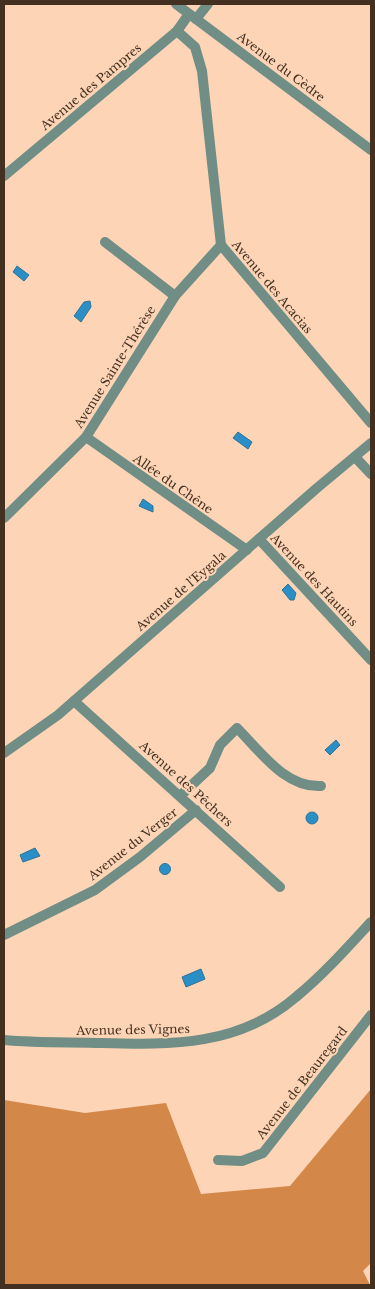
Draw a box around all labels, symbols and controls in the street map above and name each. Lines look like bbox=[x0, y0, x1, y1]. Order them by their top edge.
street label: Avenue du Cèdre bbox=[234, 28, 328, 104]
street label: Avenue des Pampres bbox=[37, 40, 144, 134]
street label: Avenue des Acacias bbox=[228, 236, 316, 336]
street label: Avenue Sainte-Thérèse bbox=[70, 303, 158, 432]
street label: Allée du Chêne bbox=[130, 450, 216, 517]
street label: Avenue des Hautins bbox=[267, 530, 361, 629]
street label: Avenue de l'Eygala bbox=[132, 547, 229, 634]
street label: Avenue des Pêchers bbox=[136, 737, 236, 830]
street label: Avenue du Verger bbox=[84, 804, 180, 884]
street label: Avenue des Vignes bbox=[75, 1021, 190, 1038]
street label: Avenue de Beauregard bbox=[252, 1024, 350, 1143]

